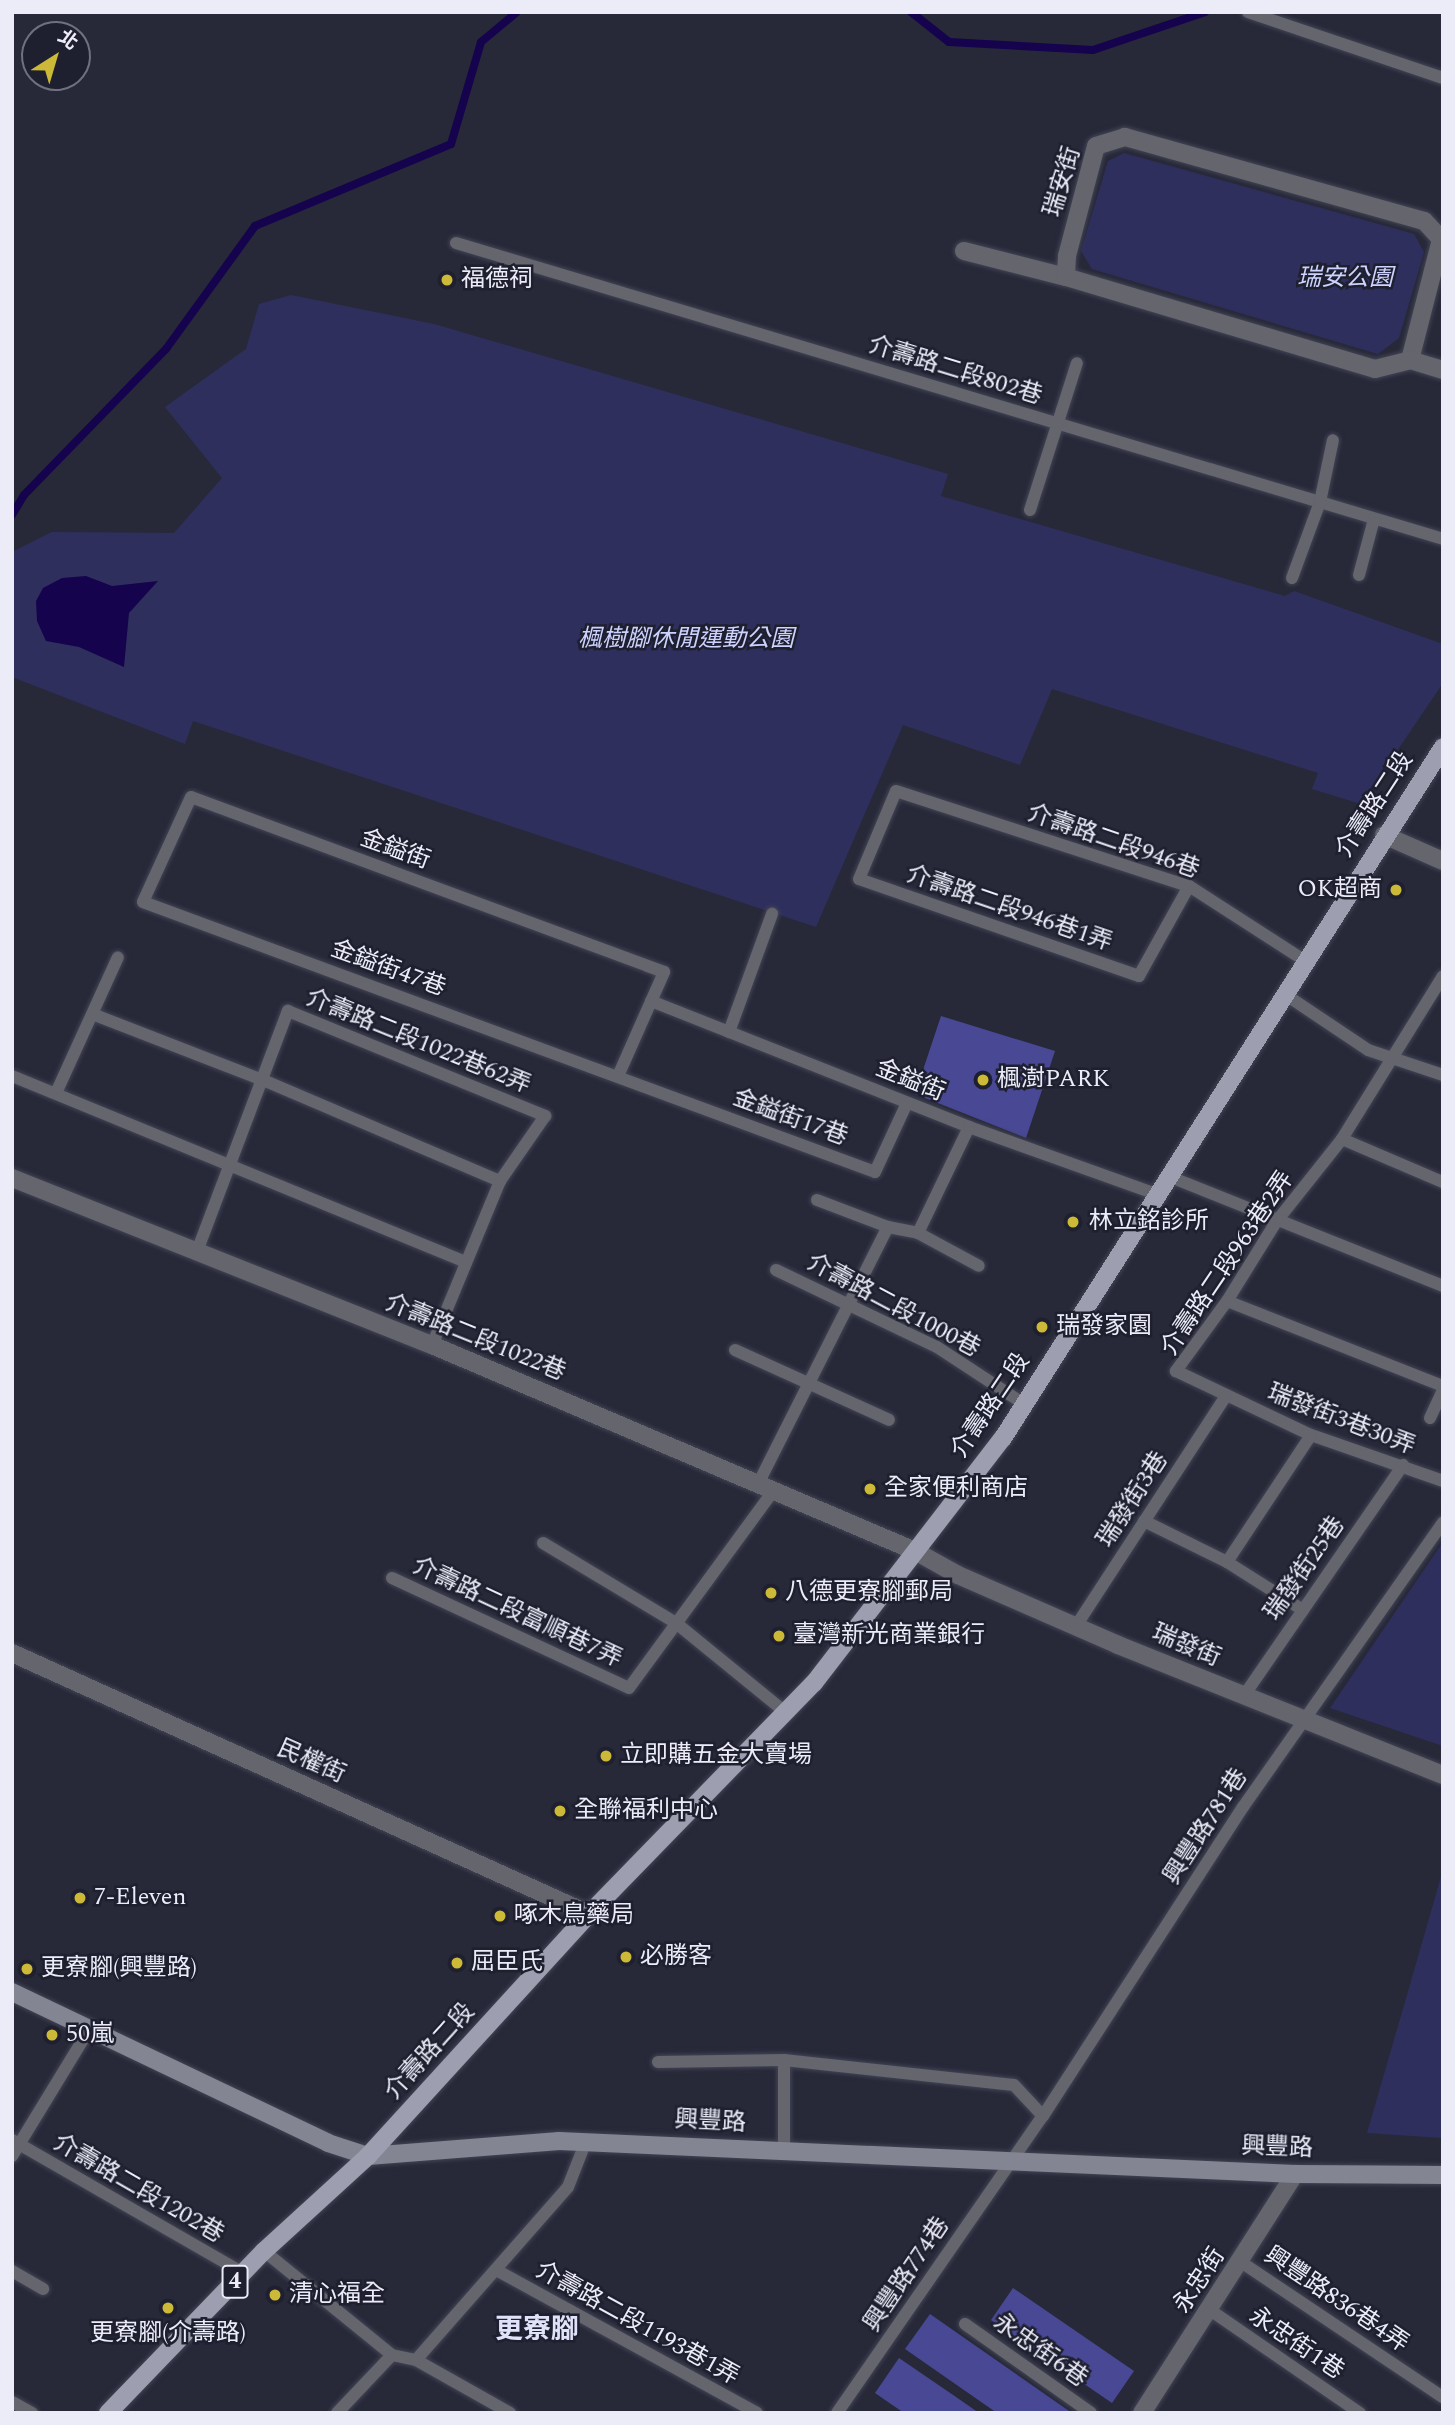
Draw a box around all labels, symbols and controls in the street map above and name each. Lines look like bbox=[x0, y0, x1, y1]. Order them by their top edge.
north arrow bbox=[21, 21, 91, 91]
text: 北 bbox=[51, 23, 84, 58]
street label: 瑞安街 bbox=[1039, 143, 1087, 221]
park label: 瑞安公園 bbox=[1297, 265, 1393, 293]
place label: 福德祠 bbox=[461, 266, 533, 294]
marker: 福德祠 bbox=[439, 272, 455, 288]
street label: 介壽路二段802巷 bbox=[865, 331, 1045, 411]
park label: 楓樹腳休閒運動公園 bbox=[578, 626, 794, 654]
street label: 介壽路二段 bbox=[1330, 747, 1420, 863]
street label: 介壽路二段946巷 bbox=[1023, 799, 1203, 885]
street label: 金鎰街 bbox=[356, 824, 434, 876]
street label: 介壽路二段946巷1弄 bbox=[902, 860, 1116, 958]
place label: OK超商 bbox=[1297, 876, 1382, 904]
marker: OK超商 bbox=[1388, 882, 1404, 898]
street label: 金鎰街47巷 bbox=[327, 935, 449, 1003]
street label: 介壽路二段1022巷62弄 bbox=[301, 984, 535, 1100]
street label: 金鎰街 bbox=[871, 1054, 949, 1108]
place label: 楓澍PARK bbox=[997, 1066, 1110, 1094]
marker: 楓澍PARK bbox=[975, 1072, 991, 1088]
street label: 金鎰街17巷 bbox=[729, 1084, 851, 1152]
street label: 介壽路二段963巷2弄 bbox=[1156, 1166, 1300, 1362]
place label: 林立銘診所 bbox=[1089, 1208, 1209, 1236]
marker: 林立銘診所 bbox=[1063, 1212, 1083, 1232]
street label: 介壽路二段1000巷 bbox=[801, 1248, 985, 1364]
street label: 介壽路二段1022巷 bbox=[381, 1289, 569, 1387]
place label: 瑞發家園 bbox=[1056, 1313, 1152, 1341]
marker: 瑞發家園 bbox=[1034, 1319, 1050, 1335]
street label: 介壽路二段 bbox=[946, 1348, 1036, 1464]
street label: 瑞發街3巷30弄 bbox=[1263, 1379, 1419, 1461]
street label: 瑞發街3巷 bbox=[1092, 1447, 1174, 1553]
place label: 全家便利商店 bbox=[884, 1475, 1028, 1503]
marker: 全家便利商店 bbox=[862, 1481, 878, 1497]
street label: 瑞發街25巷 bbox=[1259, 1512, 1351, 1626]
street label: 介壽路二段富順巷7弄 bbox=[408, 1552, 626, 1674]
place label: 八德更寮腳郵局 bbox=[785, 1579, 953, 1607]
marker: 八德更寮腳郵局 bbox=[763, 1585, 779, 1601]
street label: 瑞發街 bbox=[1147, 1619, 1225, 1673]
place label: 臺灣新光商業銀行 bbox=[793, 1622, 985, 1650]
marker: 臺灣新光商業銀行 bbox=[771, 1628, 787, 1644]
street label: 民權街 bbox=[272, 1734, 350, 1790]
place label: 立即購五金大賣場 bbox=[620, 1742, 812, 1770]
marker: 立即購五金大賣場 bbox=[598, 1748, 614, 1764]
street label: 興豐路781巷 bbox=[1158, 1764, 1254, 1890]
place label: 全聯福利中心 bbox=[574, 1797, 718, 1825]
marker: 全聯福利中心 bbox=[552, 1803, 568, 1819]
place label: 7-Eleven bbox=[94, 1884, 186, 1912]
marker: 7-Eleven bbox=[72, 1890, 88, 1906]
place label: 啄木鳥藥局 bbox=[514, 1902, 634, 1930]
marker: 啄木鳥藥局 bbox=[492, 1908, 508, 1924]
place label: 必勝客 bbox=[640, 1943, 712, 1971]
place label: 屈臣氏 bbox=[471, 1949, 543, 1977]
marker: 必勝客 bbox=[618, 1949, 634, 1965]
place label: 更寮腳(興豐路) bbox=[41, 1955, 197, 1983]
marker: 屈臣氏 bbox=[449, 1955, 465, 1971]
marker: 更寮腳(興豐路) bbox=[19, 1961, 35, 1977]
street label: 介壽路二段 bbox=[379, 1998, 481, 2106]
place label: 50嵐 bbox=[66, 2021, 114, 2049]
marker: 50嵐 bbox=[44, 2027, 60, 2043]
street label: 興豐路 bbox=[673, 2106, 747, 2138]
street label: 介壽路二段1202巷 bbox=[48, 2129, 228, 2249]
street label: 興豐路 bbox=[1241, 2132, 1313, 2164]
street label: 興豐路774巷 bbox=[858, 2212, 956, 2338]
street label: 興豐路836巷4弄 bbox=[1258, 2241, 1414, 2359]
street label: 永忠街 bbox=[1168, 2243, 1232, 2319]
street label: 介壽路二段1193巷1弄 bbox=[530, 2256, 744, 2392]
road number: 4 bbox=[221, 2262, 249, 2302]
place label: 清心福全 bbox=[289, 2281, 385, 2309]
marker: 清心福全 bbox=[267, 2287, 283, 2303]
marker: 更寮腳(介壽路) bbox=[160, 2300, 176, 2316]
street label: 永忠街1巷 bbox=[1243, 2302, 1349, 2386]
street label: 永忠街6巷 bbox=[988, 2308, 1092, 2394]
district label: 更寮腳 bbox=[495, 2313, 579, 2347]
place label: 更寮腳(介壽路) bbox=[90, 2320, 246, 2348]

